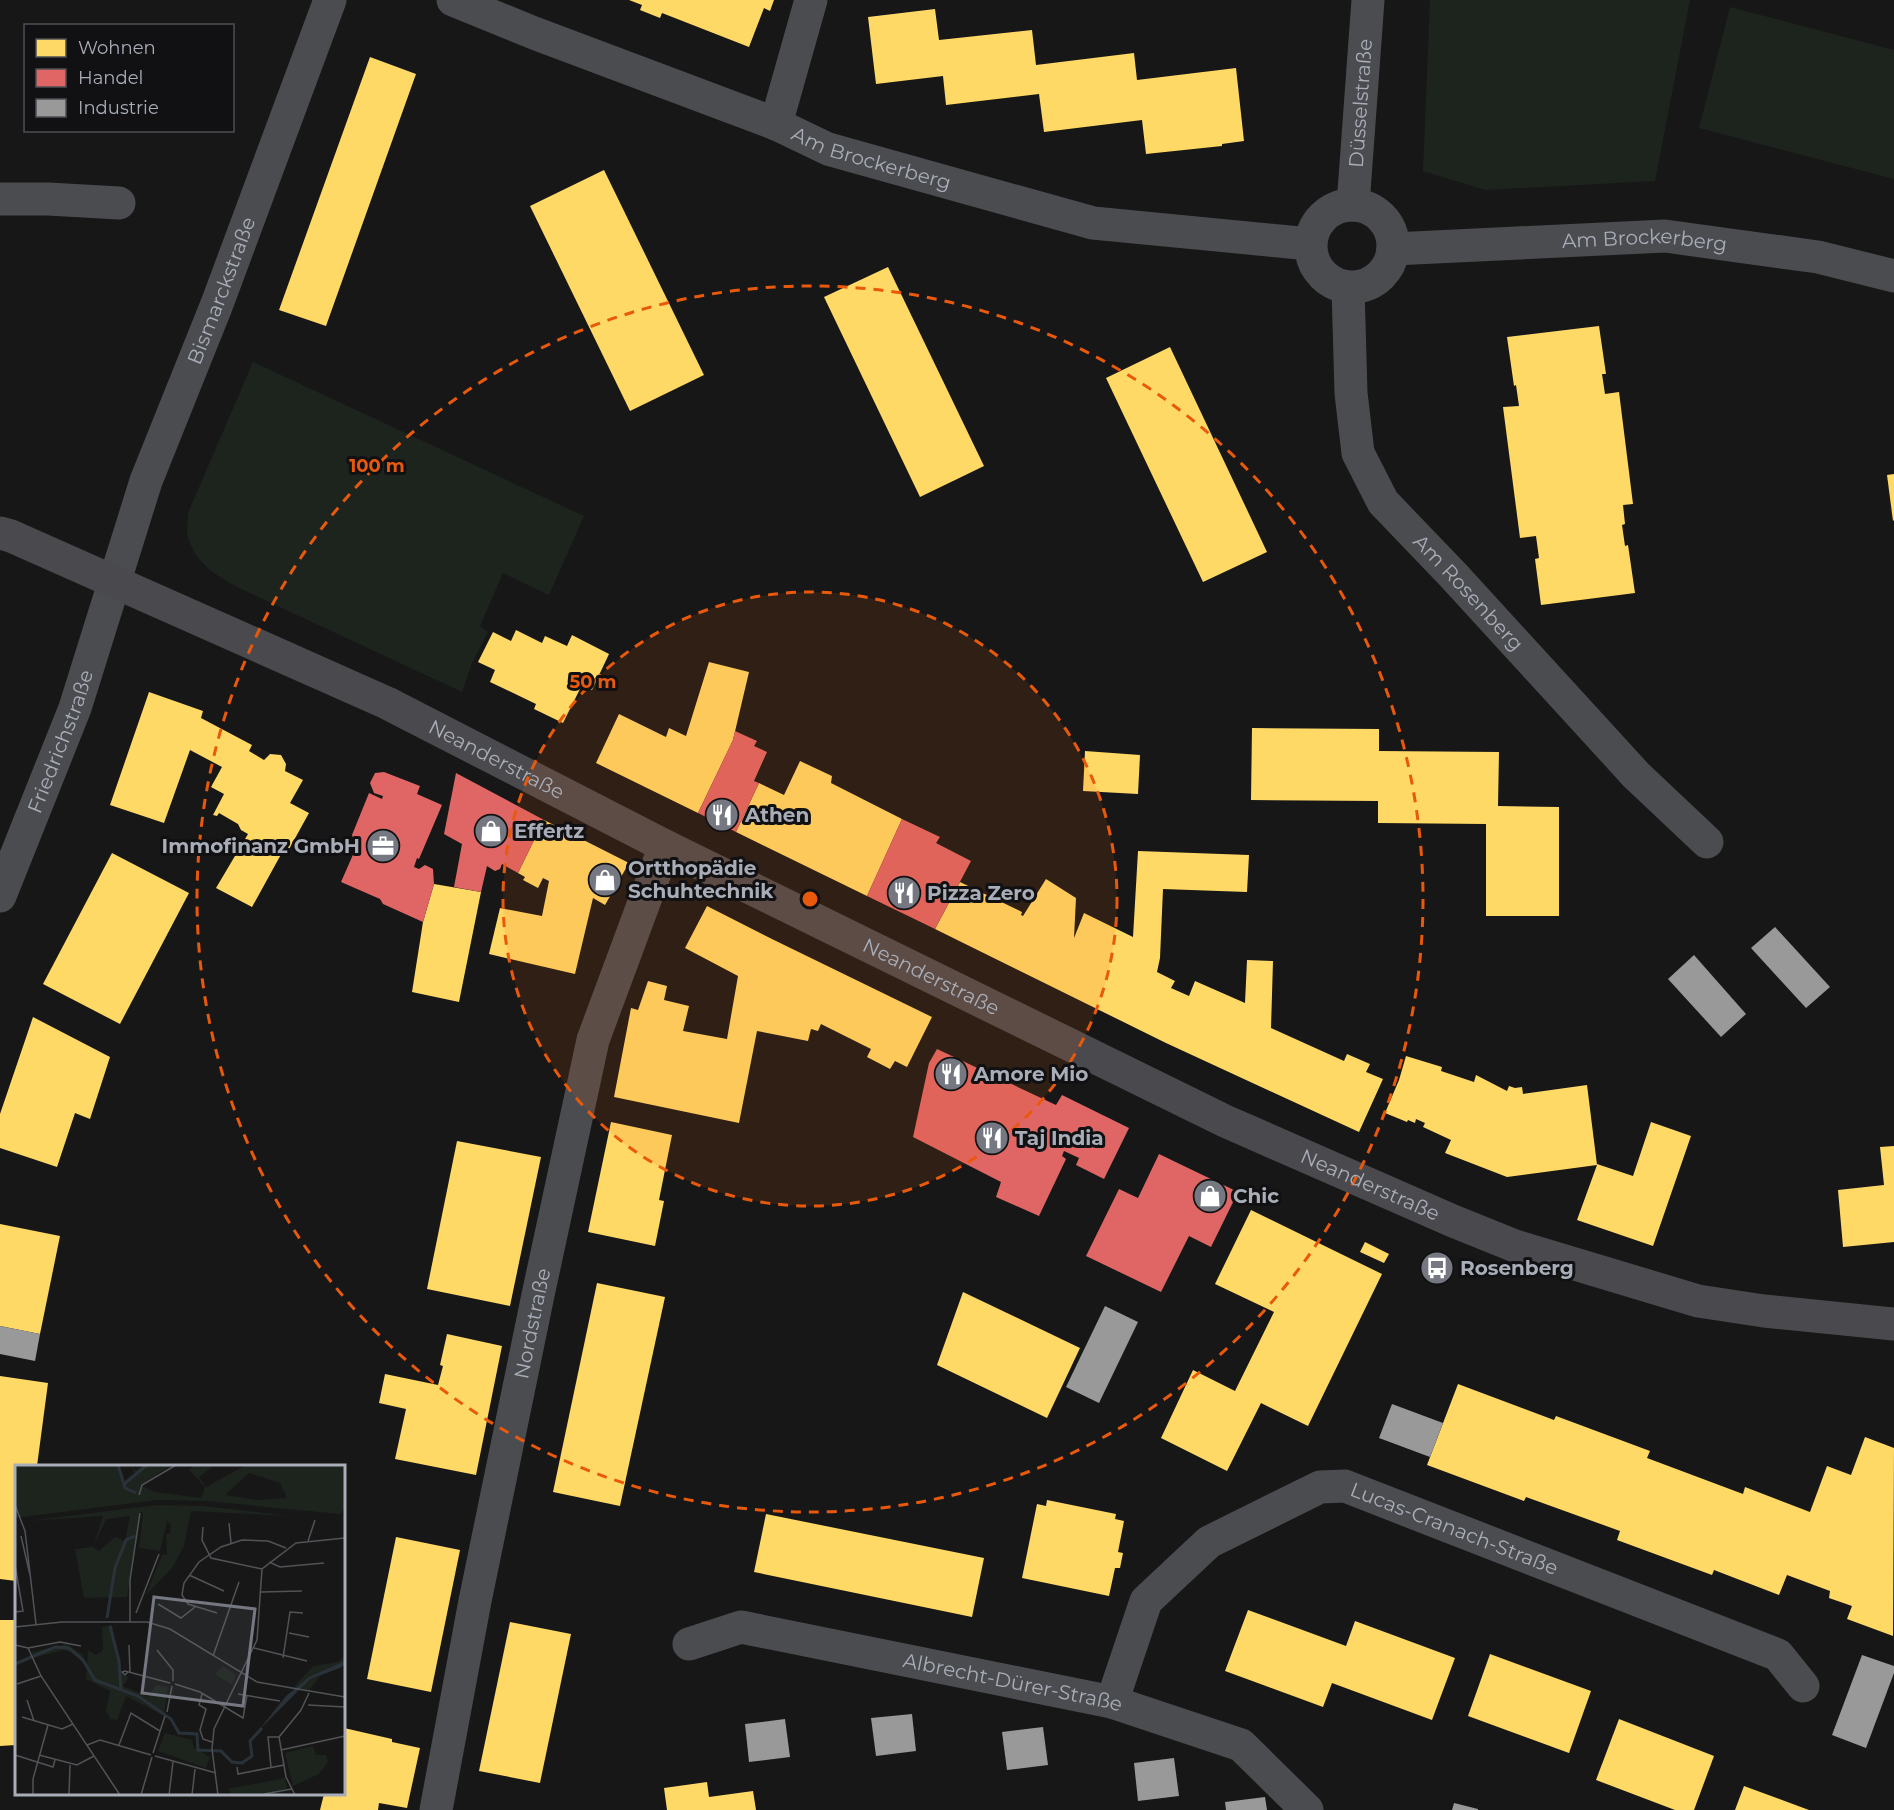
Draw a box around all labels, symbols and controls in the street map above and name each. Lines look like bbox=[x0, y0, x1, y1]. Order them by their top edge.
legend bbox=[24, 24, 234, 132]
text: Wohnen bbox=[78, 37, 156, 59]
street label: Düsselstraße bbox=[1344, 38, 1377, 169]
text: Handel bbox=[78, 67, 143, 89]
text: Industrie bbox=[78, 97, 159, 119]
street label: Am Brockerberg bbox=[788, 121, 954, 195]
street label: Bismarckstraße bbox=[182, 213, 260, 368]
street label: Am Brockerberg bbox=[1561, 224, 1729, 256]
text: 100 m bbox=[349, 455, 405, 477]
street label: Am Rosenberg bbox=[1409, 529, 1528, 656]
street label: Friedrichstraße bbox=[22, 667, 98, 817]
text: 50 m bbox=[570, 671, 616, 693]
street label: Neanderstraße bbox=[425, 714, 568, 804]
restaurant icon: Athen bbox=[704, 797, 740, 833]
place label: Athen bbox=[744, 803, 809, 827]
shop icon: Effertz bbox=[473, 813, 509, 849]
place label: Effertz bbox=[514, 819, 584, 843]
office icon: Immofinanz GmbH bbox=[365, 828, 401, 864]
place label: Immofinanz GmbH bbox=[162, 834, 360, 858]
place label: Ortthopädie Schuhtechnik bbox=[628, 856, 774, 903]
shop icon: Ortthopädie Schuhtechnik bbox=[587, 862, 623, 898]
restaurant icon: Pizza Zero bbox=[886, 875, 922, 911]
place label: Pizza Zero bbox=[927, 881, 1035, 905]
centre of rings bbox=[800, 889, 820, 909]
street label: Neanderstraße bbox=[859, 933, 1004, 1020]
restaurant icon: Amore Mio bbox=[933, 1056, 969, 1092]
place label: Amore Mio bbox=[973, 1062, 1088, 1086]
restaurant icon: Taj India bbox=[974, 1120, 1010, 1156]
place label: Taj India bbox=[1015, 1126, 1104, 1150]
street label: Neanderstraße bbox=[1297, 1144, 1444, 1226]
shop icon: Chic bbox=[1192, 1178, 1228, 1214]
place label: Chic bbox=[1233, 1184, 1279, 1208]
bus stop icon: Rosenberg bbox=[1419, 1250, 1455, 1286]
place label: Rosenberg bbox=[1460, 1256, 1574, 1280]
street label: Nordstraße bbox=[509, 1266, 555, 1381]
inset map bbox=[15, 1465, 345, 1795]
street label: Lucas-Cranach-Straße bbox=[1347, 1477, 1562, 1580]
street label: Albrecht-Dürer-Straße bbox=[901, 1648, 1126, 1717]

